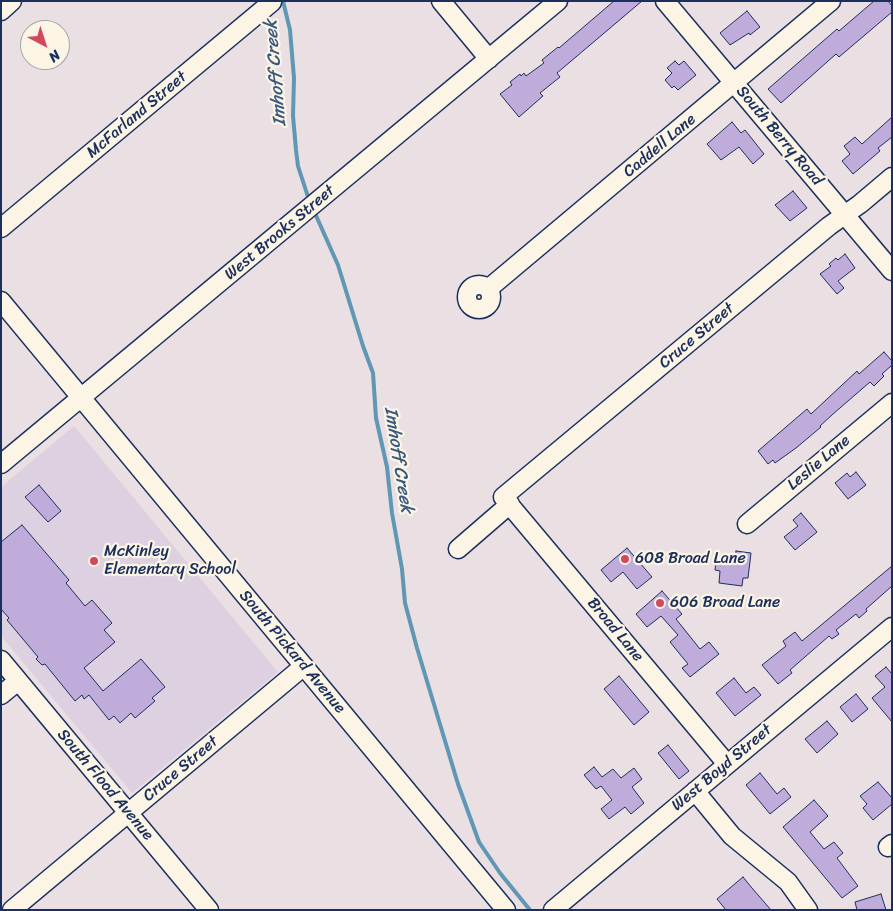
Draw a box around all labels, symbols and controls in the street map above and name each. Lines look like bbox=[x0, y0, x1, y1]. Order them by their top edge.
water label: Imhoff Creek bbox=[261, 19, 291, 127]
north arrow bbox=[20, 20, 70, 70]
text: N bbox=[43, 43, 66, 69]
street label: McFarland Street bbox=[83, 68, 191, 162]
street label: South Berry Road bbox=[732, 82, 826, 190]
street label: Caddell Lane bbox=[620, 110, 700, 182]
street label: West Brooks Street bbox=[221, 181, 339, 285]
street label: Cruce Street bbox=[656, 299, 738, 373]
water label: Imhoff Creek bbox=[379, 406, 417, 514]
street label: Leslie Lane bbox=[784, 431, 854, 495]
place label: McKinley Elementary School bbox=[104, 542, 236, 580]
place label: 608 Broad Lane bbox=[635, 549, 746, 569]
marker: 608 Broad Lane bbox=[619, 553, 631, 565]
marker: McKinley Elementary School bbox=[88, 555, 100, 567]
street label: South Pickard Avenue bbox=[235, 586, 349, 718]
place label: 606 Broad Lane bbox=[670, 593, 780, 613]
street label: Broad Lane bbox=[583, 594, 647, 666]
marker: 606 Broad Lane bbox=[654, 597, 666, 609]
street label: West Boyd Street bbox=[668, 721, 776, 815]
street label: South Flood Avenue bbox=[53, 725, 157, 845]
street label: Cruce Street bbox=[140, 732, 222, 806]

